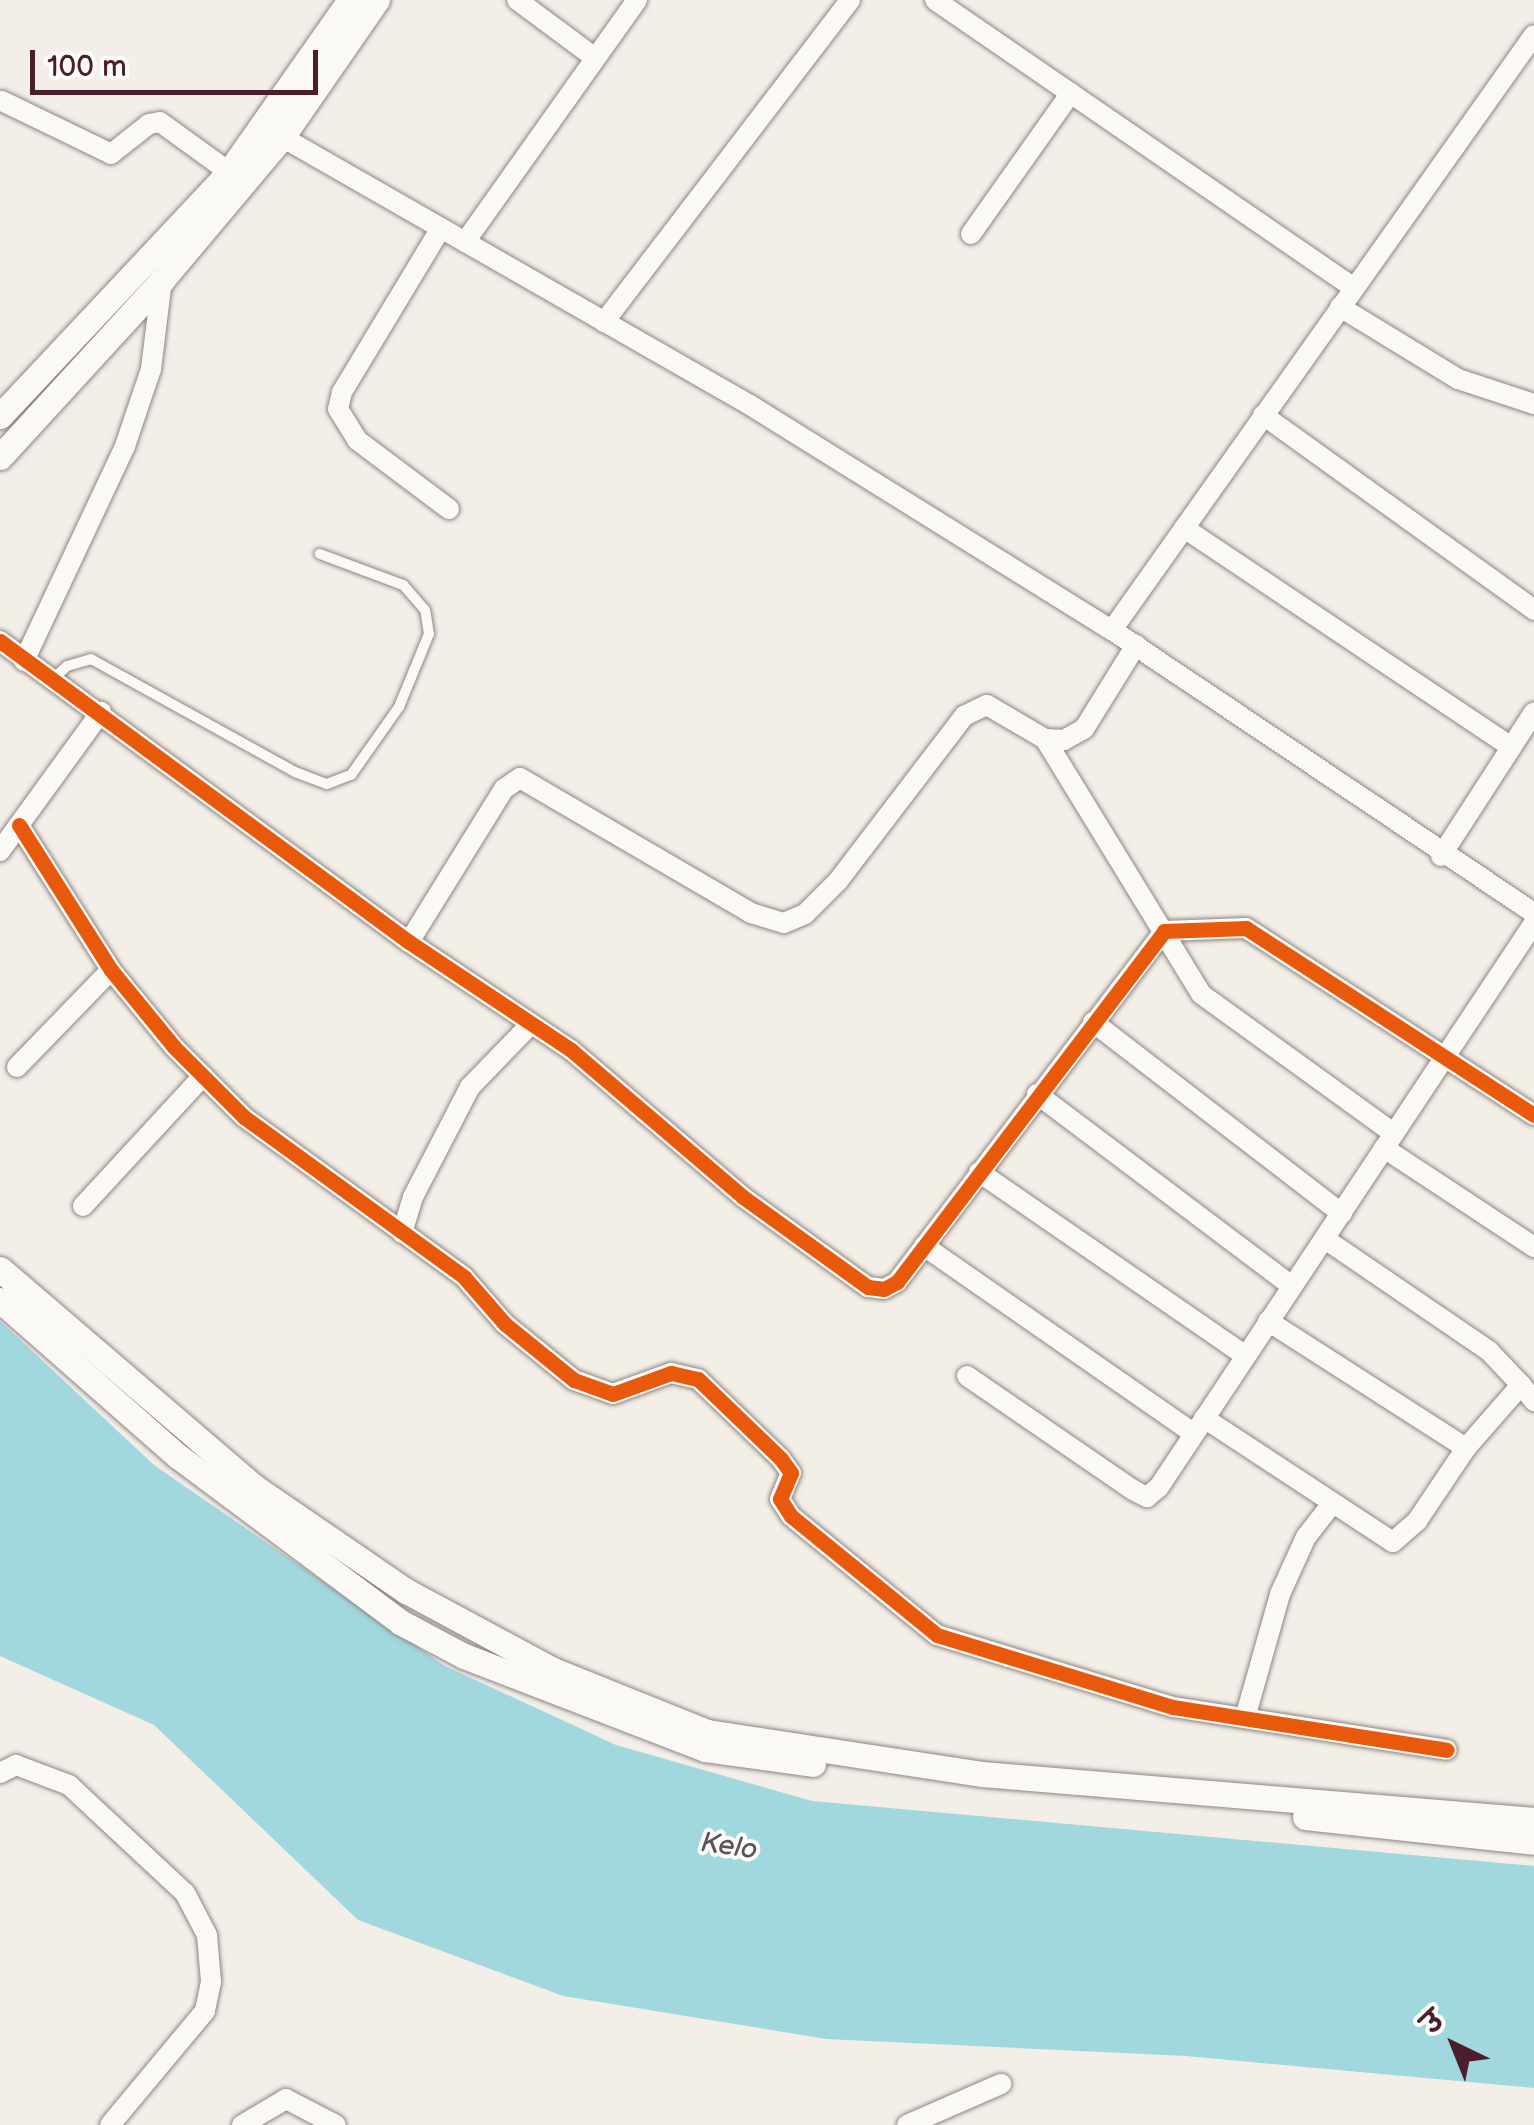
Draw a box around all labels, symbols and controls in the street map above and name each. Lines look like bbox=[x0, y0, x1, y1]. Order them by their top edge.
scale bar bbox=[35, 30, 322, 92]
text: 100 m bbox=[47, 49, 127, 85]
water label: Kelo bbox=[698, 1826, 760, 1868]
north arrow bbox=[1404, 1995, 1504, 2095]
text: उ bbox=[1415, 2004, 1451, 2041]

